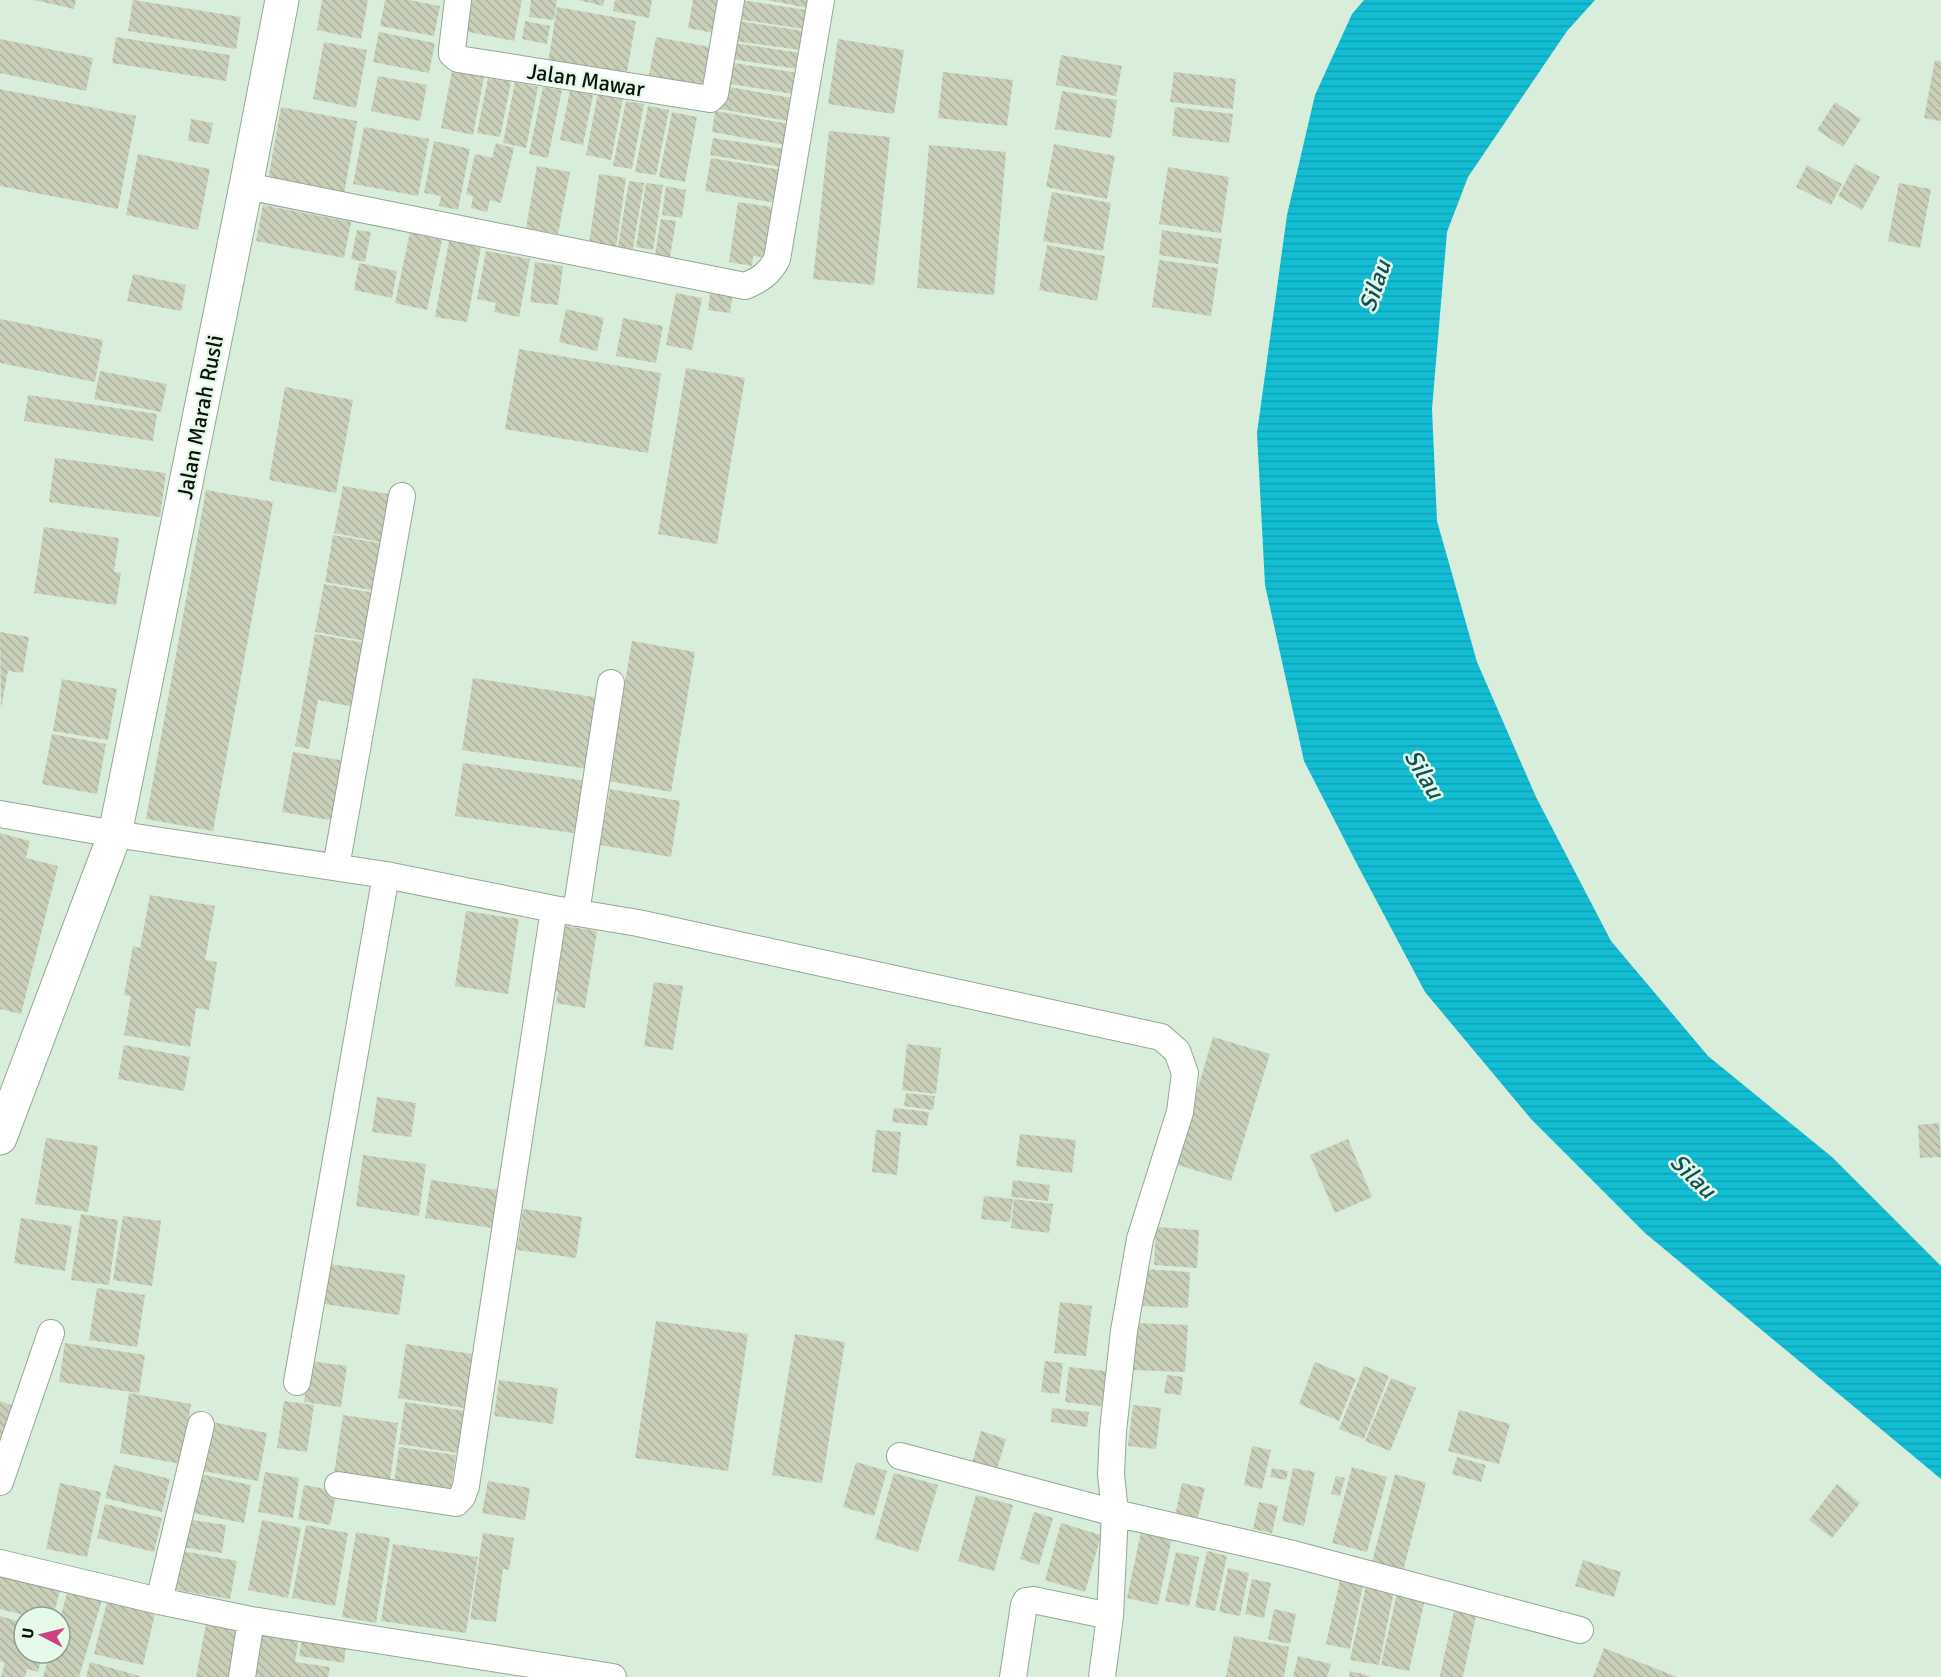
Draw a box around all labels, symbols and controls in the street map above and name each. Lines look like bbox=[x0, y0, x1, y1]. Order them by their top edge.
street label: Jalan Mawar bbox=[525, 57, 647, 103]
water label: Silau bbox=[1352, 255, 1398, 316]
street label: Jalan Marah Rusli bbox=[171, 333, 229, 501]
water label: Silau bbox=[1398, 744, 1451, 806]
water label: Silau bbox=[1664, 1147, 1724, 1206]
north arrow bbox=[12, 1605, 72, 1665]
text: U bbox=[18, 1627, 39, 1640]

